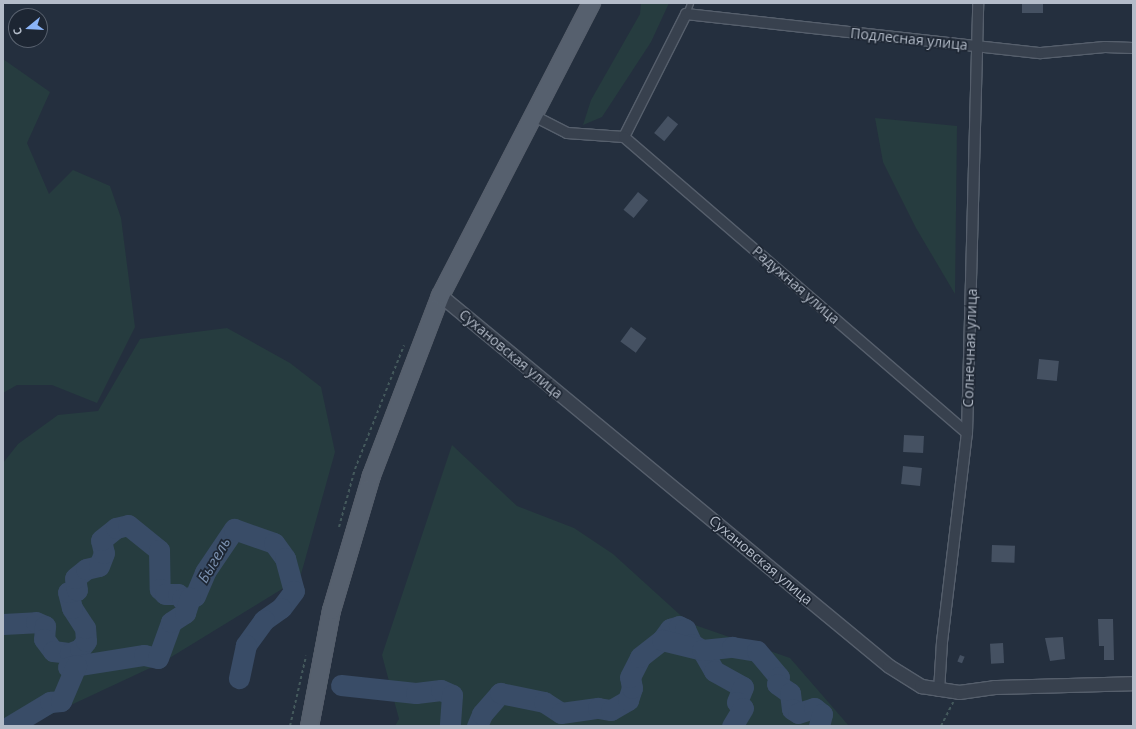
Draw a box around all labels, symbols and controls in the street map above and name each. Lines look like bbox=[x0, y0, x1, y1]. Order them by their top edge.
north arrow bbox=[8, 8, 48, 48]
street label: Подлесная улица bbox=[850, 24, 968, 54]
text: С bbox=[9, 26, 25, 37]
street label: Радужная улица bbox=[749, 243, 843, 327]
street label: Солнечная улица bbox=[960, 288, 980, 408]
street label: Сухановская улица bbox=[456, 306, 566, 402]
street label: Сухановская улица bbox=[706, 512, 816, 608]
water label: Быгель bbox=[194, 534, 234, 586]

